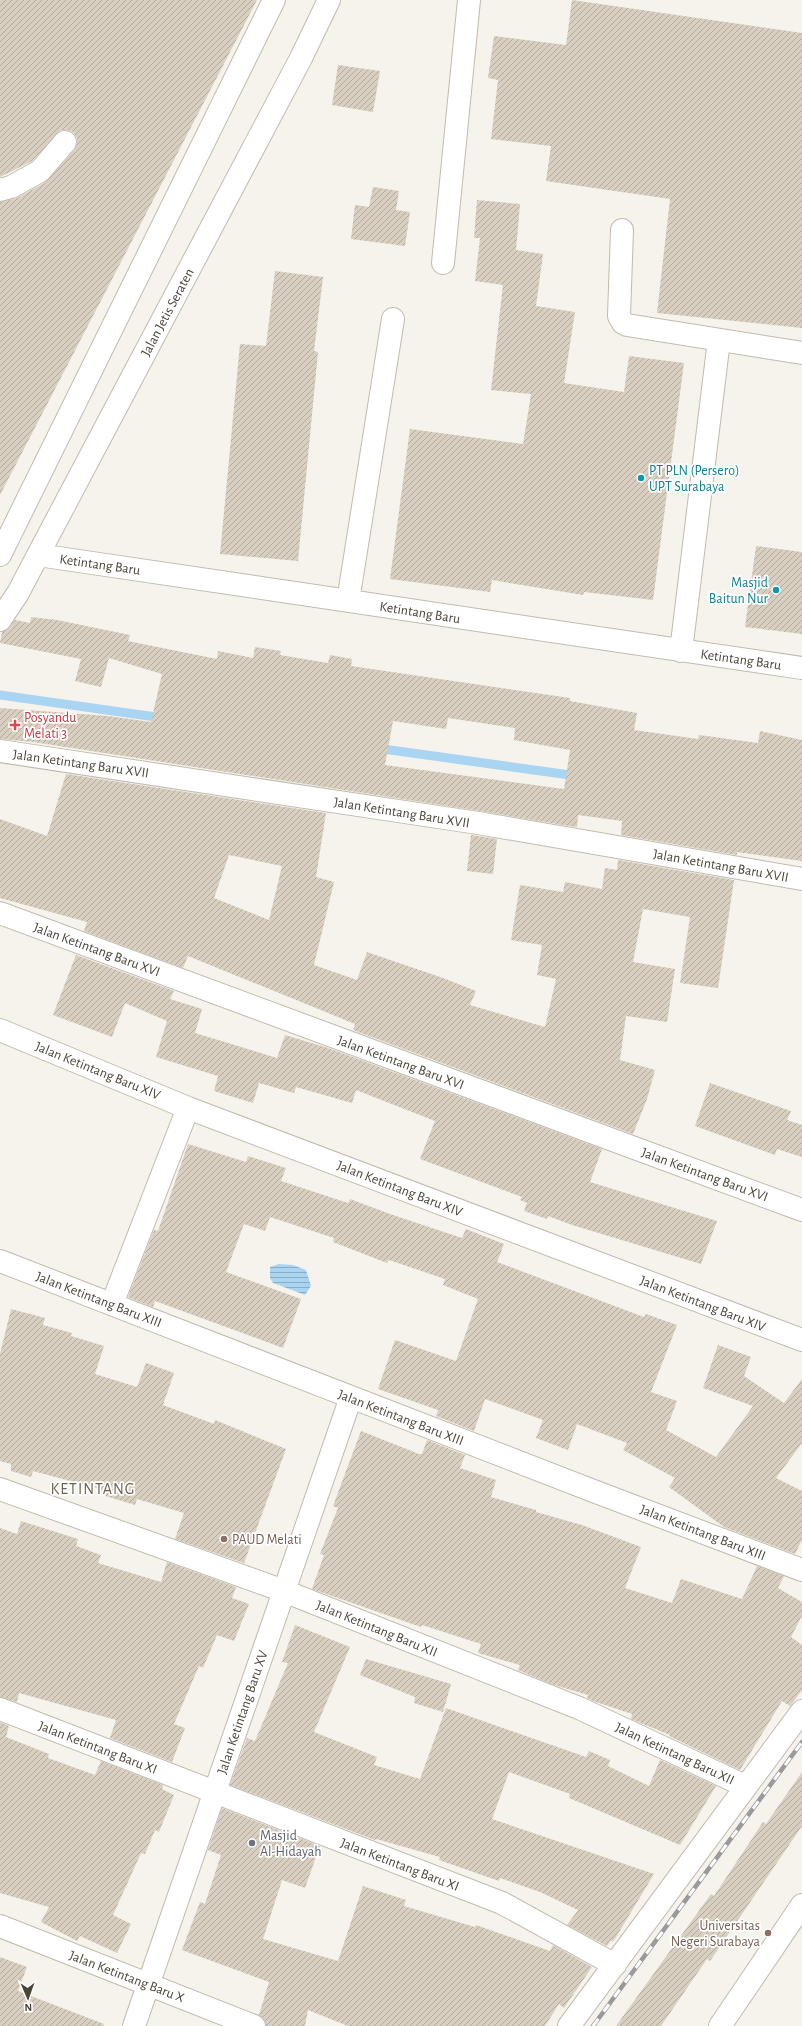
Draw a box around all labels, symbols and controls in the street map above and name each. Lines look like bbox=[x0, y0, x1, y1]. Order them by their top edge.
street label: Jalan Jetis Seraten bbox=[139, 266, 197, 359]
place label: PT PLN (Persero) UPT Surabaya bbox=[649, 464, 739, 494]
marker: PT PLN (Persero) UPT Surabaya bbox=[636, 473, 646, 483]
street label: Ketintang Baru bbox=[59, 552, 141, 578]
place label: Masjid Baitun Nur bbox=[709, 576, 768, 606]
marker: Masjid Baitun Nur bbox=[771, 585, 781, 595]
street label: Ketintang Baru bbox=[378, 600, 461, 626]
street label: Ketintang Baru bbox=[700, 647, 782, 673]
place label: Posyandu Melati 3 bbox=[24, 711, 76, 741]
marker: Posyandu Melati 3 bbox=[9, 719, 21, 731]
street label: Jalan Ketintang Baru XVII bbox=[12, 747, 150, 780]
street label: Jalan Ketintang Baru XVII bbox=[333, 795, 471, 831]
street label: Jalan Ketintang Baru XVII bbox=[652, 847, 790, 885]
street label: Jalan Ketintang Baru XVI bbox=[31, 921, 162, 979]
street label: Jalan Ketintang Baru XVI bbox=[335, 1034, 466, 1092]
street label: Jalan Ketintang Baru XIV bbox=[33, 1039, 162, 1102]
street label: Jalan Ketintang Baru XVI bbox=[639, 1146, 770, 1204]
street label: Jalan Ketintang Baru XIV bbox=[335, 1158, 465, 1219]
street label: Jalan Ketintang Baru XIII bbox=[34, 1270, 163, 1330]
street label: Jalan Ketintang Baru XIV bbox=[638, 1273, 768, 1334]
street label: Jalan Ketintang Baru XIII bbox=[336, 1388, 465, 1448]
district label: KETINTANG bbox=[51, 1481, 135, 1497]
street label: Jalan Ketintang Baru XIII bbox=[638, 1503, 767, 1563]
place label: PAUD Melati bbox=[232, 1533, 302, 1547]
marker: PAUD Melati bbox=[219, 1534, 229, 1544]
street label: Jalan Ketintang Baru XII bbox=[314, 1598, 439, 1660]
street label: Jalan Ketintang Baru XV bbox=[215, 1649, 271, 1776]
street label: Jalan Ketintang Baru XI bbox=[36, 1719, 159, 1777]
street label: Jalan Ketintang Baru XII bbox=[613, 1720, 736, 1788]
place label: Masjid Al-Hidayah bbox=[260, 1829, 321, 1859]
street label: Jalan Ketintang Baru XI bbox=[338, 1836, 461, 1894]
marker: Masjid Al-Hidayah bbox=[247, 1838, 257, 1848]
place label: Universitas Negeri Surabaya bbox=[671, 1919, 761, 1949]
marker: Universitas Negeri Surabaya bbox=[763, 1928, 773, 1938]
street label: Jalan Ketintang Baru X bbox=[67, 1949, 186, 2005]
north arrow bbox=[8, 1978, 48, 2018]
text: N bbox=[24, 2002, 32, 2013]

